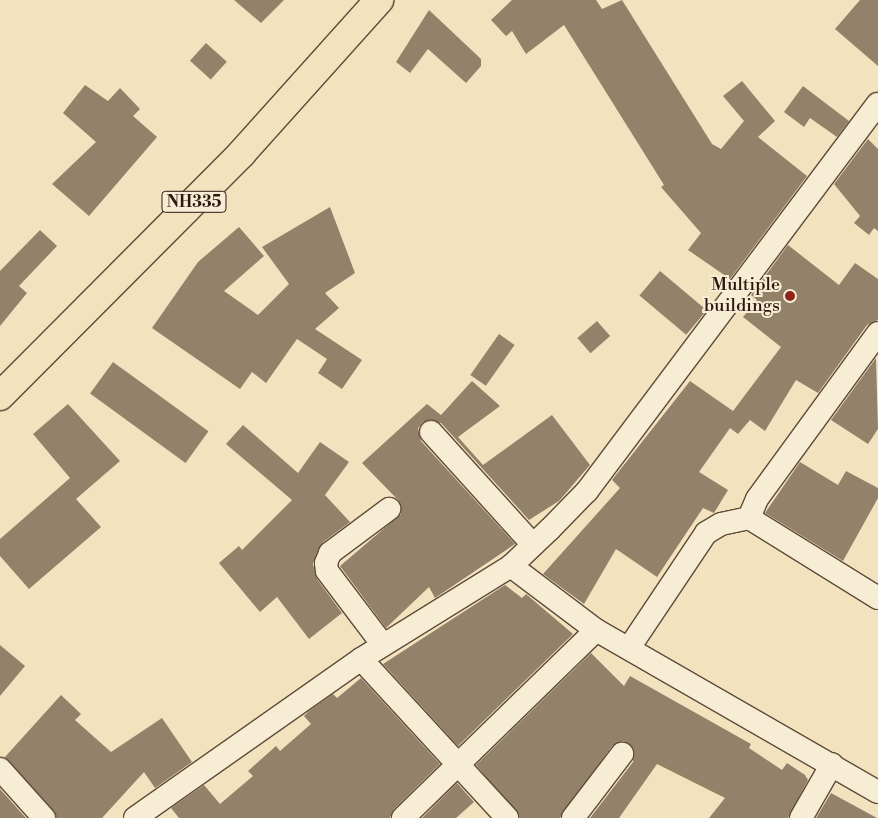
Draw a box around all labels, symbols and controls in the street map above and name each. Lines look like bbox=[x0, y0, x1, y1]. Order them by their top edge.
road number: NH335 bbox=[160, 188, 228, 216]
place label: Multiple buildings bbox=[704, 275, 780, 318]
marker: Multiple buildings bbox=[784, 290, 796, 302]

